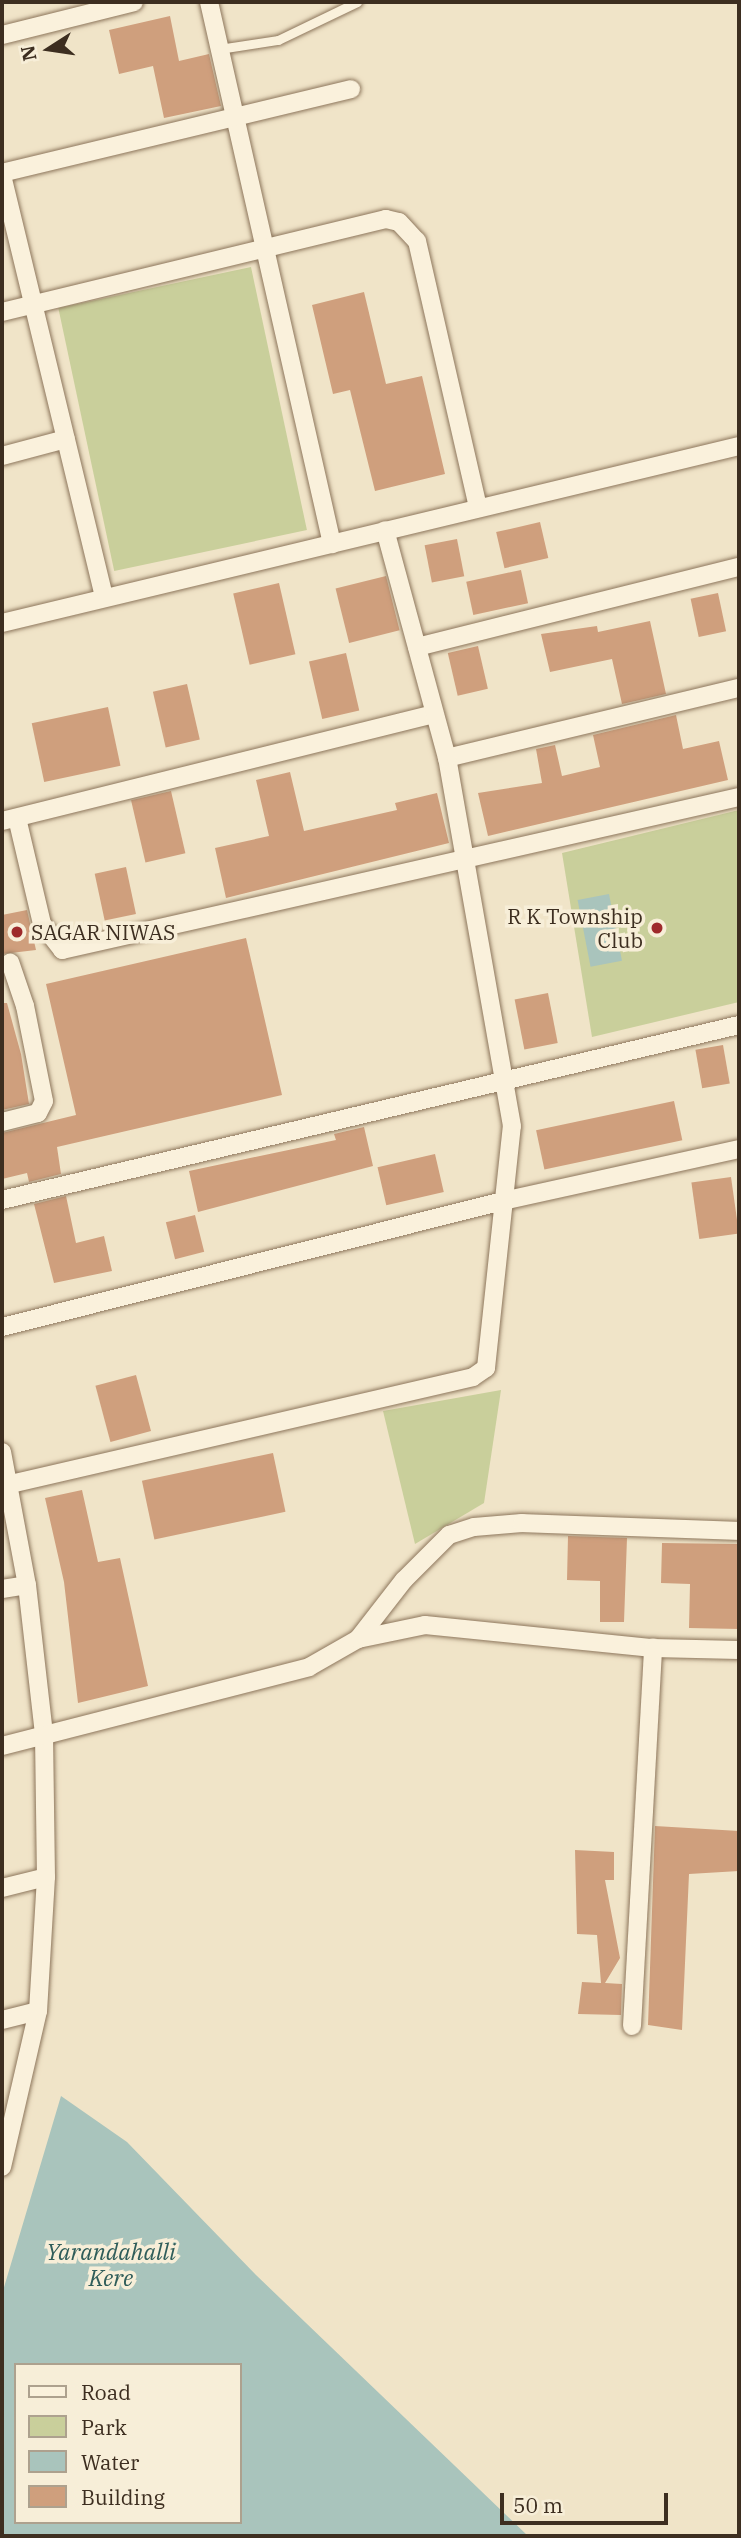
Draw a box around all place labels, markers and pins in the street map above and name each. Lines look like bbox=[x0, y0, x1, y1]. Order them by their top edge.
place label: R K Township Club bbox=[507, 903, 643, 953]
place label: SAGAR NIWAS bbox=[31, 919, 175, 945]
marker: R K Township Club bbox=[649, 920, 665, 936]
marker: SAGAR NIWAS bbox=[9, 924, 25, 940]

